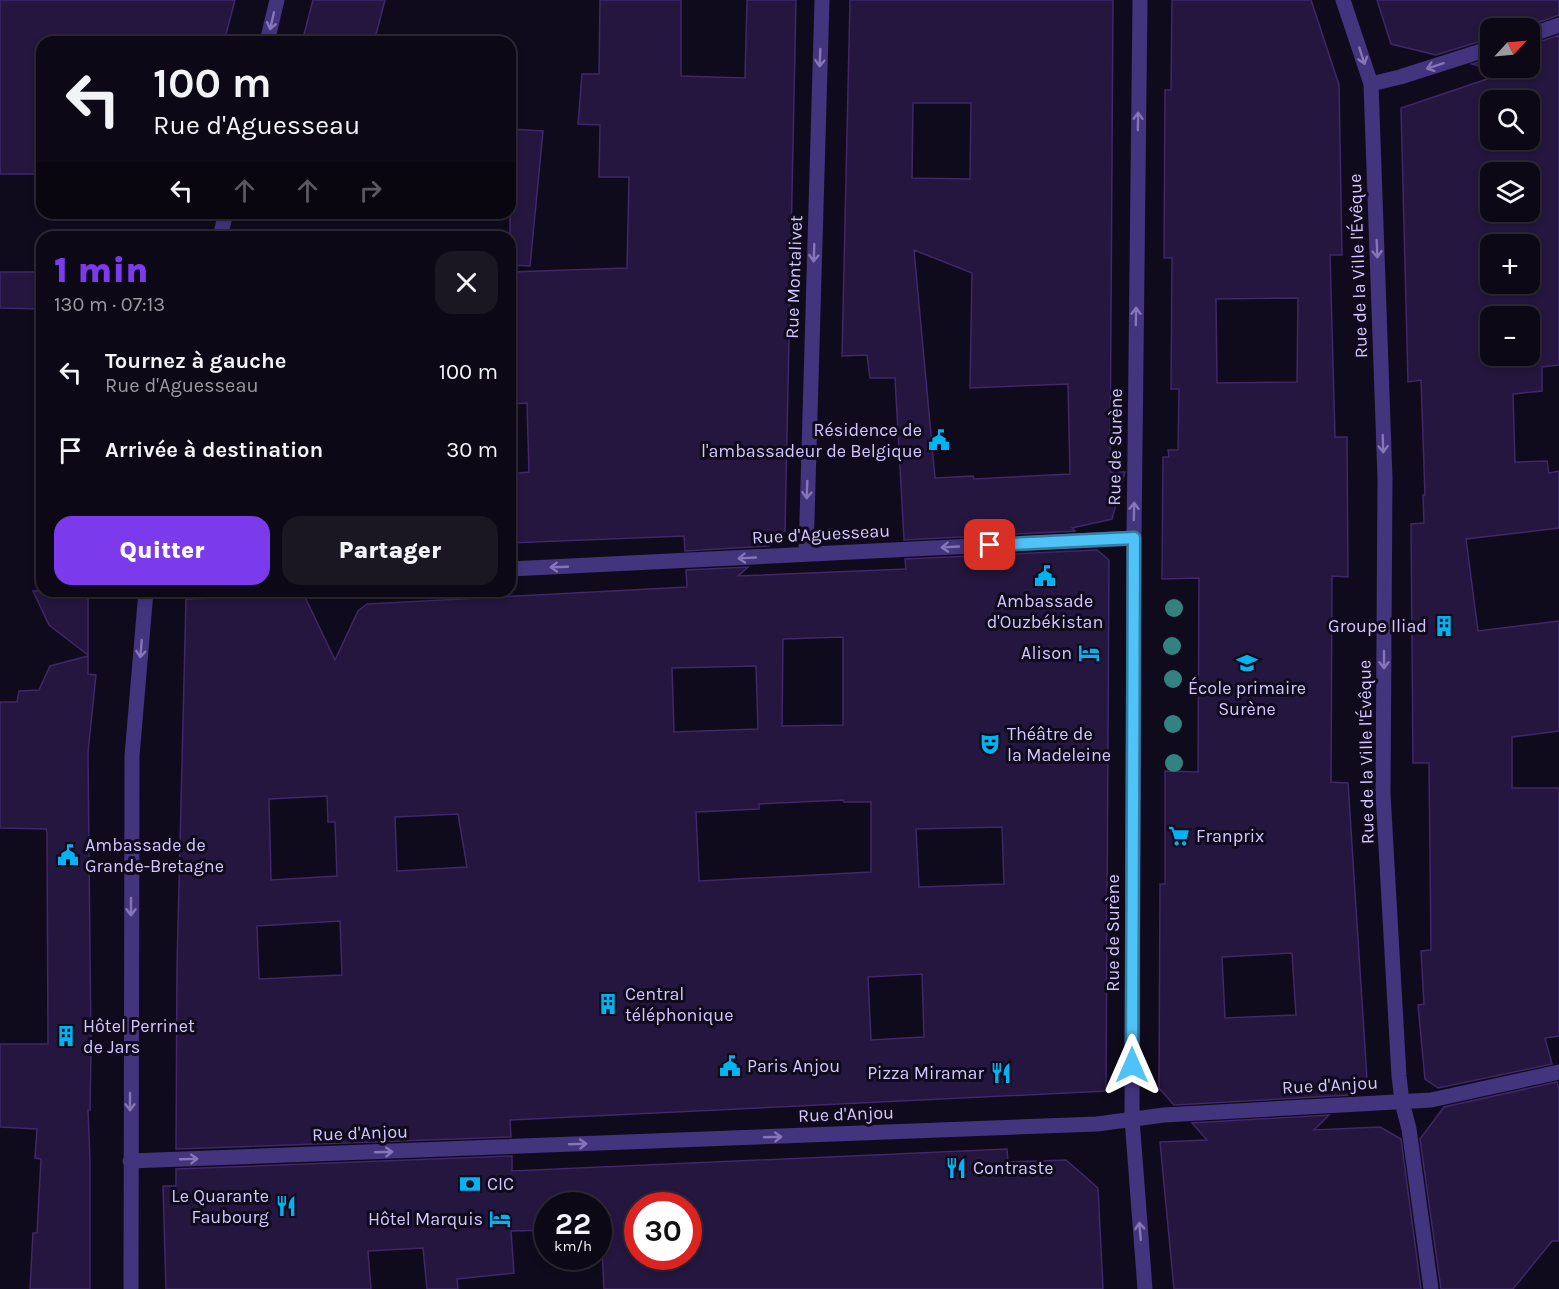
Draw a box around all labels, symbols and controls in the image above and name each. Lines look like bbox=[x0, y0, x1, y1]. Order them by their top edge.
one-way arrow bbox=[265, 11, 277, 30]
north arrow bbox=[1480, 18, 1540, 78]
map controls bbox=[1480, 18, 1540, 366]
one-way arrow bbox=[1357, 46, 1368, 65]
one-way arrow bbox=[814, 48, 826, 68]
text: 100 m bbox=[153, 58, 272, 108]
icon: left bbox=[54, 60, 132, 138]
one-way arrow bbox=[1426, 61, 1445, 72]
button: search bbox=[1480, 90, 1540, 150]
text: Rue d'Aguesseau bbox=[153, 109, 360, 141]
one-way arrow bbox=[1133, 112, 1144, 132]
button: layers bbox=[1480, 162, 1540, 222]
street label: Rue de la Ville l'Évêque bbox=[1343, 173, 1372, 359]
icon: left bbox=[165, 174, 198, 207]
icon: ahead bbox=[228, 174, 261, 207]
icon: ahead bbox=[291, 174, 324, 207]
icon: right bbox=[354, 174, 387, 207]
street label: Rue Montalivet bbox=[781, 215, 807, 339]
button: + bbox=[1480, 234, 1540, 294]
one-way arrow bbox=[1371, 239, 1382, 258]
one-way arrow bbox=[809, 243, 820, 263]
text: 1 min bbox=[54, 249, 148, 291]
button: close bbox=[435, 251, 498, 314]
text: 130 m · 07:13 bbox=[54, 293, 165, 316]
button: − bbox=[1480, 306, 1540, 366]
one-way arrow bbox=[1130, 307, 1142, 327]
text: Tournez à gauche bbox=[105, 348, 286, 374]
icon: left bbox=[54, 356, 87, 389]
text: 100 m bbox=[439, 359, 498, 385]
text: Rue d'Aguesseau bbox=[105, 374, 259, 397]
street label: Rue de Surène bbox=[1103, 388, 1127, 506]
place label: Résidence de l'ambassadeur de Belgique bbox=[701, 419, 922, 462]
public building icon: Résidence de l'ambassadeur de Belgique bbox=[927, 428, 951, 452]
one-way arrow bbox=[1378, 433, 1389, 453]
icon: arrive bbox=[54, 434, 87, 467]
text: Arrivée à destination bbox=[105, 437, 323, 463]
text: 30 m bbox=[446, 437, 498, 463]
one-way arrow bbox=[802, 480, 813, 500]
one-way arrow bbox=[1128, 502, 1140, 522]
button: Quitter bbox=[54, 516, 270, 585]
button: Partager bbox=[282, 516, 498, 585]
street label: Rue d'Aguesseau bbox=[751, 519, 891, 549]
pin bbox=[964, 519, 1015, 570]
icon: arrive bbox=[973, 528, 1006, 561]
one-way arrow bbox=[940, 542, 960, 553]
one-way arrow bbox=[738, 552, 758, 563]
one-way arrow bbox=[550, 562, 570, 573]
public building icon: Ambassade d'Ouzbékistan bbox=[1033, 564, 1057, 588]
place label: Ambassade d'Ouzbékistan bbox=[987, 590, 1103, 633]
building icon: Groupe Iliad bbox=[1432, 614, 1456, 638]
place label: Groupe Iliad bbox=[1328, 615, 1427, 637]
one-way arrow bbox=[135, 639, 146, 659]
hotel icon: Alison bbox=[1077, 641, 1101, 665]
place label: Alison bbox=[1021, 642, 1072, 664]
one-way arrow bbox=[1378, 649, 1390, 669]
school or university icon: École primaire Surène bbox=[1235, 651, 1259, 675]
street label: Rue de la Ville l'Évêque bbox=[1352, 660, 1379, 844]
place label: École primaire Surène bbox=[1188, 676, 1306, 720]
place label: Théâtre de la Madeleine bbox=[1007, 723, 1111, 766]
theatre icon: Théâtre de la Madeleine bbox=[978, 732, 1002, 756]
supermarket icon: Franprix bbox=[1167, 824, 1191, 848]
place label: Franprix bbox=[1196, 825, 1264, 847]
place label: Ambassade de Grande-Bretagne bbox=[85, 834, 224, 877]
public building icon: Ambassade de Grande-Bretagne bbox=[56, 843, 80, 867]
street label: Rue de Surène bbox=[1102, 874, 1124, 992]
one-way arrow bbox=[125, 896, 137, 916]
place label: Central téléphonique bbox=[625, 983, 733, 1026]
building icon: Central téléphonique bbox=[596, 992, 620, 1016]
place label: Hôtel Perrinet de Jars bbox=[83, 1015, 195, 1058]
building icon: Hôtel Perrinet de Jars bbox=[54, 1024, 78, 1048]
position arrow bbox=[1100, 1033, 1164, 1097]
public building icon: Paris Anjou bbox=[718, 1054, 742, 1078]
place label: Paris Anjou bbox=[747, 1055, 840, 1077]
restaurant icon: Pizza Miramar bbox=[989, 1061, 1013, 1085]
place label: Pizza Miramar bbox=[867, 1062, 984, 1084]
street label: Rue d'Anjou bbox=[1281, 1071, 1379, 1099]
one-way arrow bbox=[124, 1091, 136, 1111]
street label: Rue d'Anjou bbox=[798, 1101, 894, 1127]
street label: Rue d'Anjou bbox=[312, 1120, 408, 1146]
one-way arrow bbox=[763, 1131, 783, 1142]
one-way arrow bbox=[568, 1139, 588, 1150]
one-way arrow bbox=[373, 1146, 393, 1157]
one-way arrow bbox=[178, 1154, 198, 1165]
restaurant icon: Contraste bbox=[944, 1156, 968, 1180]
place label: Contraste bbox=[973, 1157, 1053, 1179]
bank icon: CIC bbox=[458, 1172, 482, 1196]
place label: CIC bbox=[487, 1173, 514, 1195]
place label: Le Quarante Faubourg bbox=[171, 1185, 269, 1228]
speed limit sign: 30 bbox=[624, 1192, 702, 1270]
restaurant icon: Le Quarante Faubourg bbox=[274, 1194, 298, 1218]
text: 22 bbox=[555, 1206, 591, 1242]
hotel icon: Hôtel Marquis bbox=[488, 1207, 512, 1231]
place label: Hôtel Marquis bbox=[368, 1208, 483, 1230]
one-way arrow bbox=[1134, 1221, 1145, 1241]
text: km/h bbox=[554, 1237, 592, 1255]

